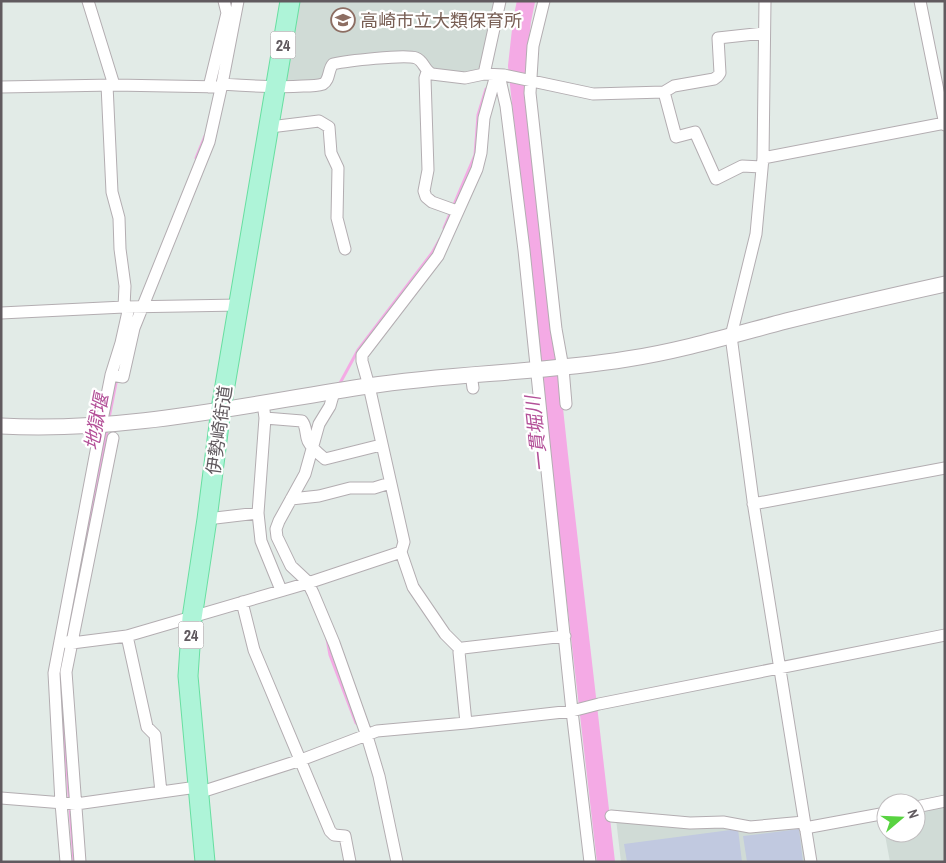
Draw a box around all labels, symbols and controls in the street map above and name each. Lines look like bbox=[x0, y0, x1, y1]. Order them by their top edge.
school or university icon: 高崎市立大類保育所 bbox=[330, 7, 356, 33]
place label: 高崎市立大類保育所 bbox=[360, 8, 522, 33]
road number: 24 bbox=[270, 32, 296, 58]
street label: 伊勢崎街道 bbox=[200, 384, 238, 476]
water label: 地獄堰 bbox=[78, 389, 115, 452]
water label: 一貫堀川 bbox=[519, 393, 553, 473]
road number: 24 bbox=[178, 622, 204, 648]
north arrow bbox=[876, 793, 926, 843]
text: N bbox=[903, 807, 923, 821]

